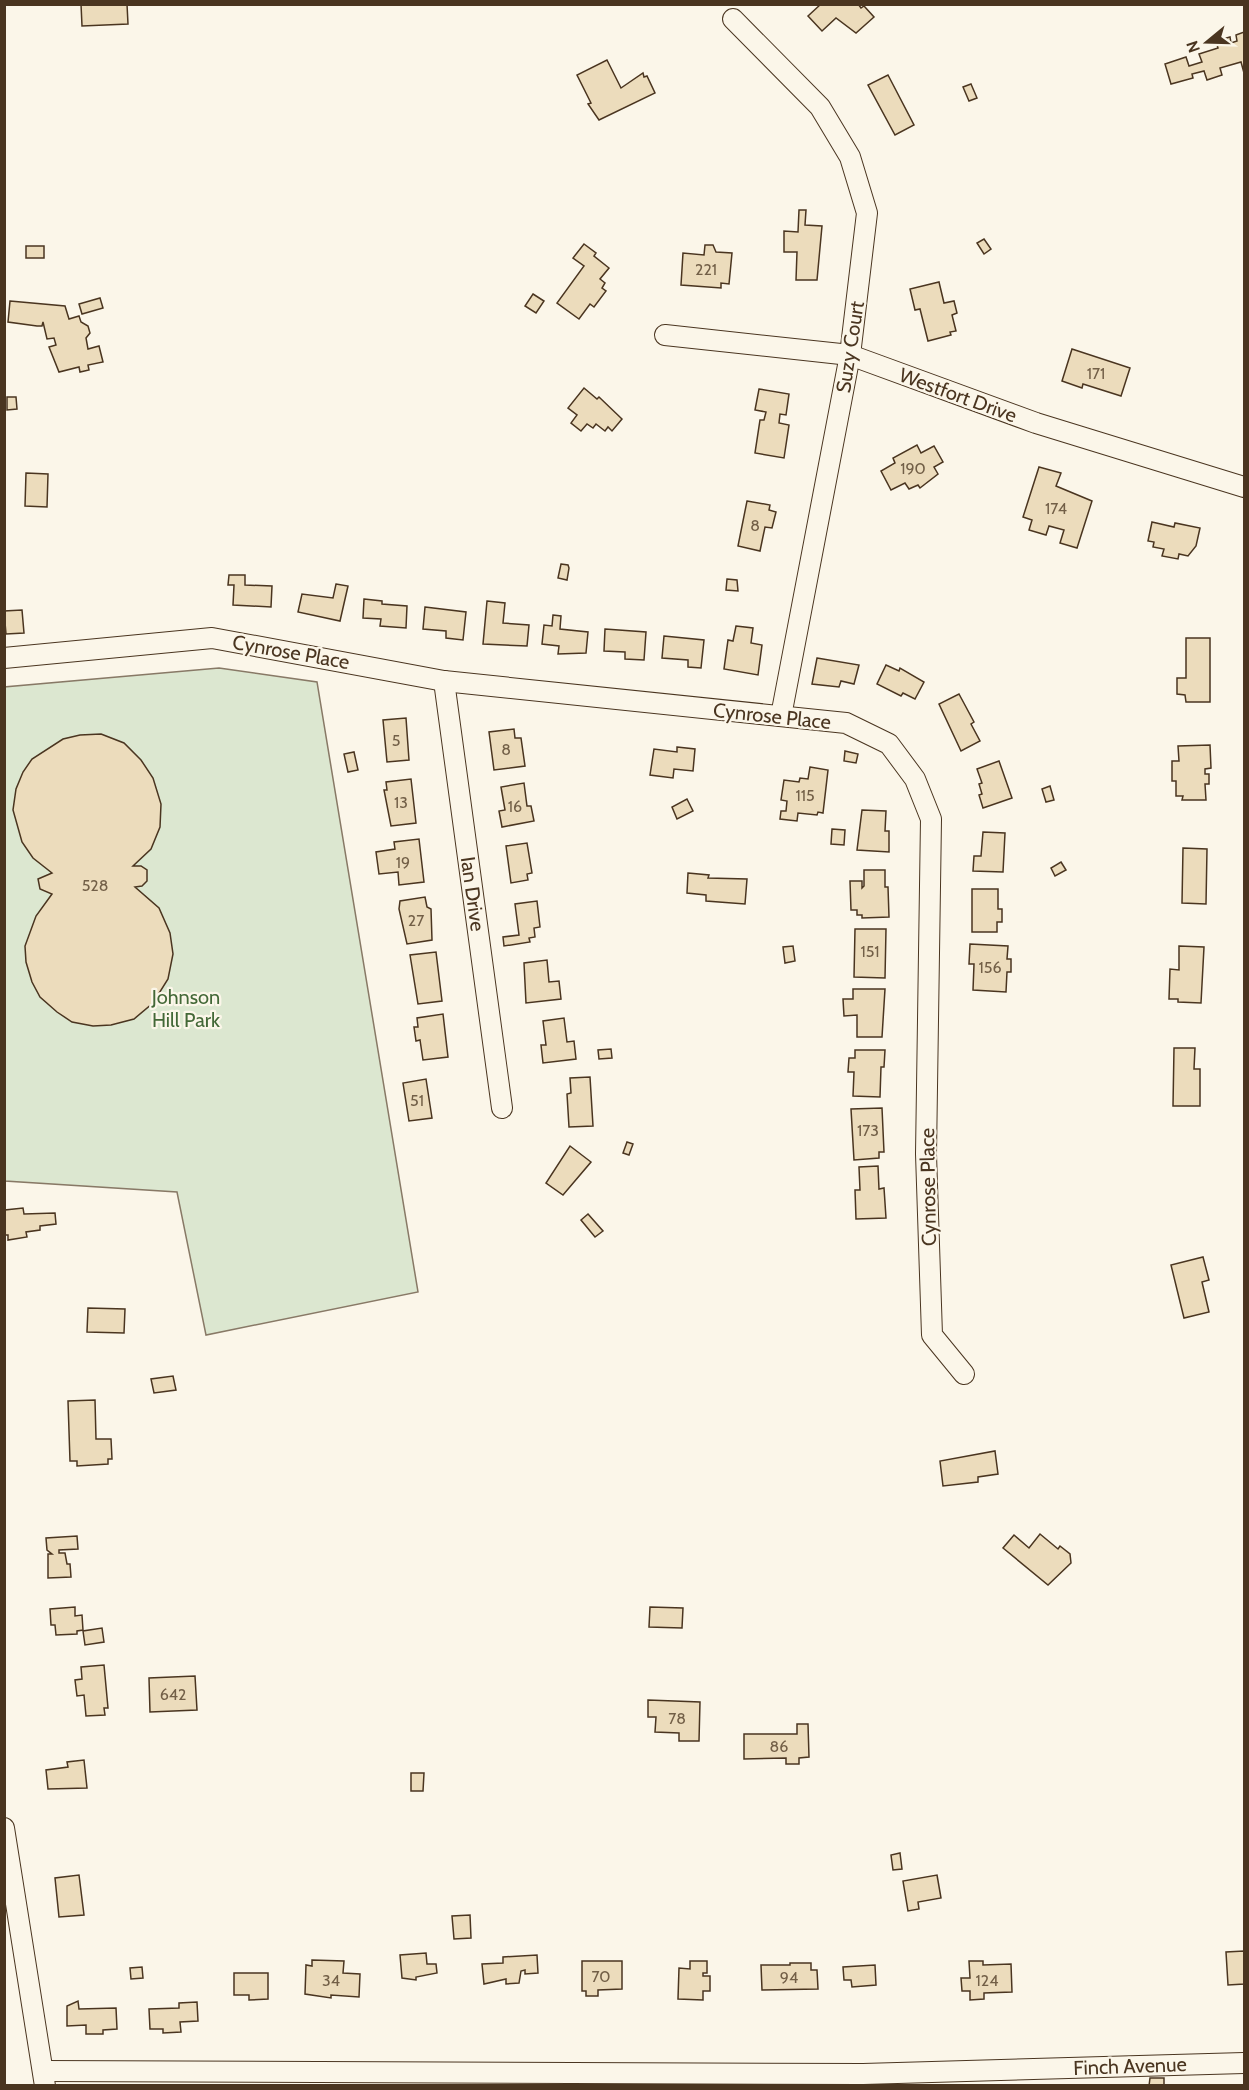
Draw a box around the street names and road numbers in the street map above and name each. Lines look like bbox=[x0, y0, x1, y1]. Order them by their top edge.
street label: Suzy Court bbox=[831, 299, 869, 395]
street label: Westfort Drive bbox=[896, 363, 1020, 427]
street label: Cynrose Place bbox=[231, 630, 351, 674]
street label: Cynrose Place bbox=[712, 698, 832, 734]
street label: Ian Drive bbox=[456, 855, 490, 933]
street label: Cynrose Place bbox=[915, 1128, 941, 1246]
street label: Finch Avenue bbox=[1073, 2052, 1187, 2080]

